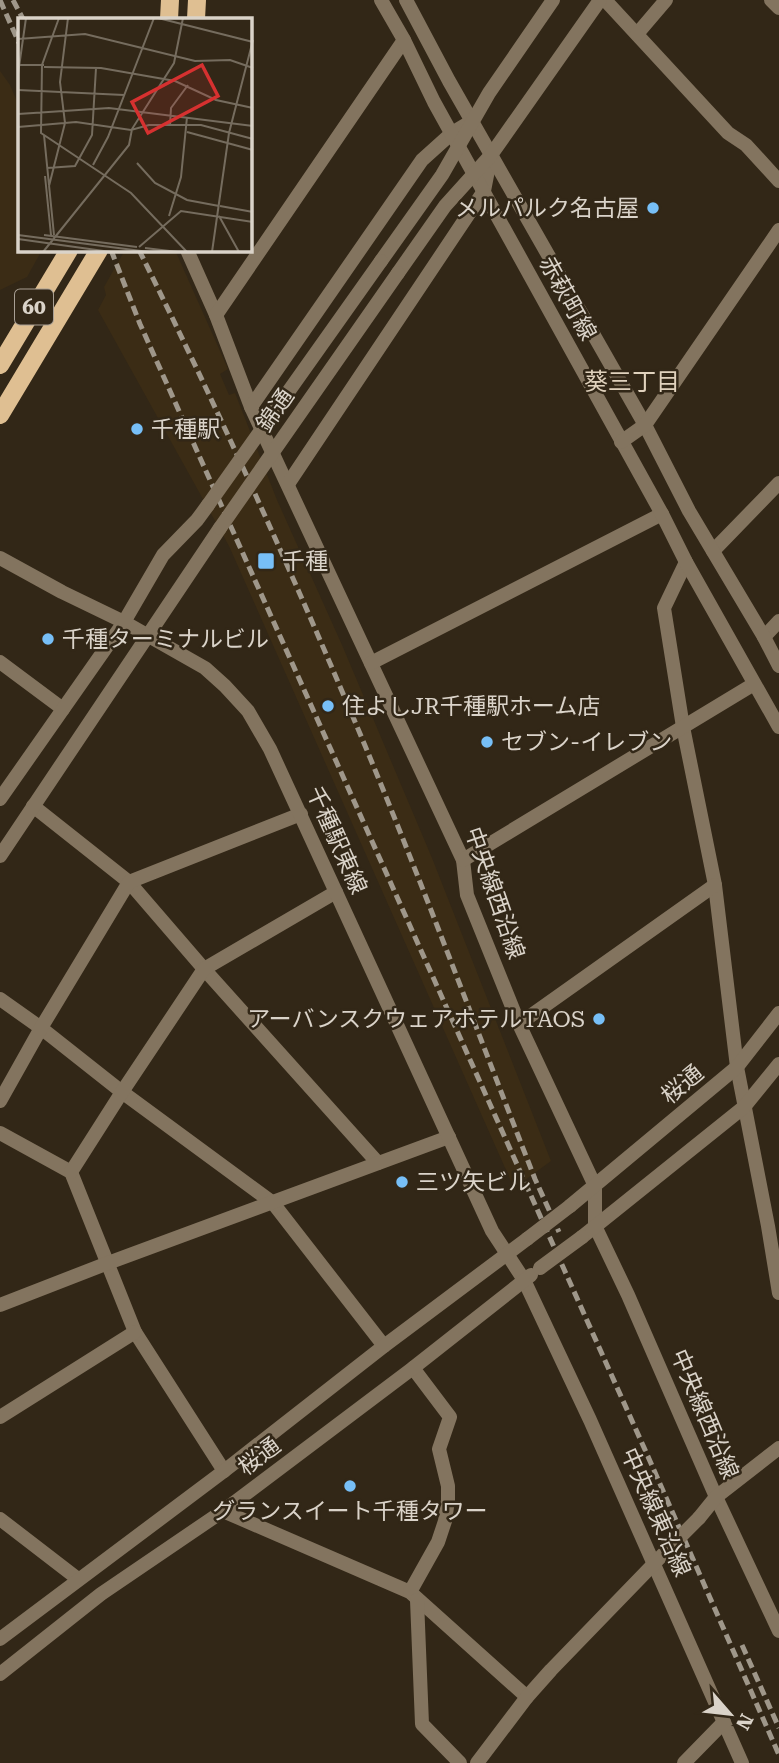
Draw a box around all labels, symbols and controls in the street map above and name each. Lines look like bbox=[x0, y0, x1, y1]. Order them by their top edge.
inset map bbox=[18, 18, 252, 252]
place label: メルパルク名古屋 bbox=[455, 195, 639, 222]
marker: メルパルク名古屋 bbox=[645, 200, 661, 216]
street label: 赤萩町線 bbox=[533, 251, 602, 345]
road number: 60 bbox=[15, 290, 53, 324]
district label: 葵三丁目 bbox=[584, 368, 680, 396]
street label: 錦通 bbox=[251, 384, 300, 437]
place label: 千種駅 bbox=[151, 416, 220, 443]
marker: 千種駅 bbox=[129, 421, 145, 437]
place label: 千種 bbox=[282, 548, 328, 575]
marker: 千種 bbox=[256, 551, 276, 571]
place label: 千種ターミナルビル bbox=[62, 626, 269, 653]
marker: 千種ターミナルビル bbox=[40, 631, 56, 647]
place label: 住よしJR千種駅ホーム店 bbox=[342, 693, 600, 720]
marker: 住よしJR千種駅ホーム店 bbox=[320, 698, 336, 714]
place label: セブン-イレブン bbox=[501, 729, 672, 756]
marker: セブン-イレブン bbox=[479, 734, 495, 750]
street label: 千種駅東線 bbox=[301, 782, 372, 898]
street label: 中央線西沿線 bbox=[459, 824, 530, 963]
place label: アーバンスクウェアホテルTAOS bbox=[247, 1006, 585, 1033]
marker: アーバンスクウェアホテルTAOS bbox=[591, 1011, 607, 1027]
street label: 桜通 bbox=[656, 1059, 709, 1110]
place label: 三ツ矢ビル bbox=[416, 1169, 531, 1196]
marker: 三ツ矢ビル bbox=[394, 1174, 410, 1190]
street label: 中央線西沿線 bbox=[665, 1345, 744, 1483]
street label: 桜通 bbox=[233, 1432, 286, 1481]
street label: 中央線東沿線 bbox=[615, 1444, 696, 1581]
marker: グランスイート千種タワー bbox=[342, 1478, 358, 1494]
place label: グランスイート千種タワー bbox=[212, 1498, 488, 1525]
north arrow bbox=[695, 1679, 765, 1749]
text: N bbox=[731, 1710, 758, 1734]

